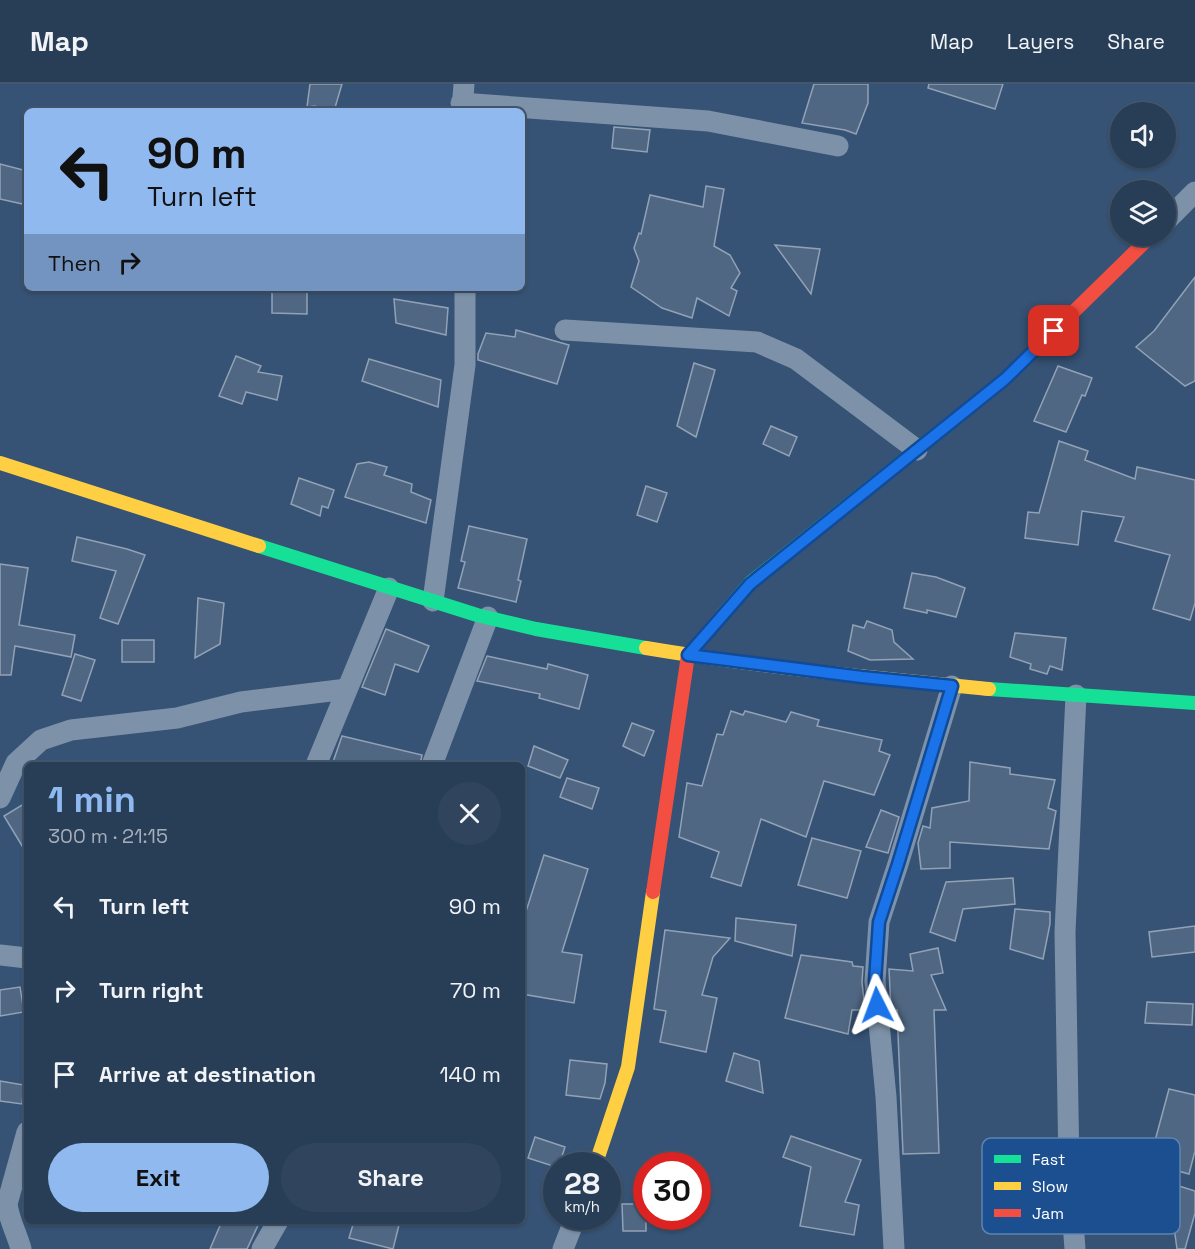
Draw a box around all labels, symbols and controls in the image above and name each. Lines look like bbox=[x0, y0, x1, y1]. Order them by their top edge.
text: Map bbox=[30, 23, 89, 59]
text: Map bbox=[930, 28, 974, 55]
text: Layers bbox=[1007, 28, 1074, 55]
text: Share bbox=[1107, 28, 1165, 55]
map controls bbox=[1110, 102, 1176, 246]
button: sound bbox=[1110, 102, 1176, 168]
text: 90 m bbox=[147, 127, 247, 180]
icon: left bbox=[48, 132, 126, 210]
text: Turn left bbox=[147, 179, 257, 214]
button: layers bbox=[1110, 180, 1176, 246]
icon: right bbox=[113, 246, 146, 279]
text: Then bbox=[48, 249, 101, 277]
pin bbox=[1028, 305, 1079, 356]
icon: arrive bbox=[1037, 314, 1070, 347]
text: 1 min bbox=[48, 777, 136, 823]
button: close bbox=[438, 782, 501, 845]
text: 300 m · 21:15 bbox=[48, 823, 168, 849]
icon: left bbox=[48, 890, 81, 923]
text: Turn left bbox=[99, 892, 189, 920]
text: 90 m bbox=[449, 892, 501, 920]
position arrow bbox=[845, 973, 909, 1037]
icon: right bbox=[48, 974, 81, 1007]
text: Turn right bbox=[99, 976, 204, 1004]
text: 70 m bbox=[450, 976, 501, 1004]
icon: arrive bbox=[48, 1058, 81, 1091]
text: Arrive at destination bbox=[99, 1060, 316, 1088]
text: 140 m bbox=[439, 1060, 501, 1088]
legend bbox=[982, 1138, 1180, 1234]
button: Exit bbox=[48, 1143, 269, 1212]
button: Share bbox=[281, 1143, 501, 1212]
text: Fast bbox=[1032, 1149, 1065, 1170]
speed limit sign: 30 bbox=[633, 1152, 711, 1230]
text: 28 bbox=[564, 1164, 600, 1203]
text: Slow bbox=[1032, 1176, 1068, 1197]
text: km/h bbox=[564, 1197, 600, 1216]
text: Jam bbox=[1032, 1203, 1064, 1224]

